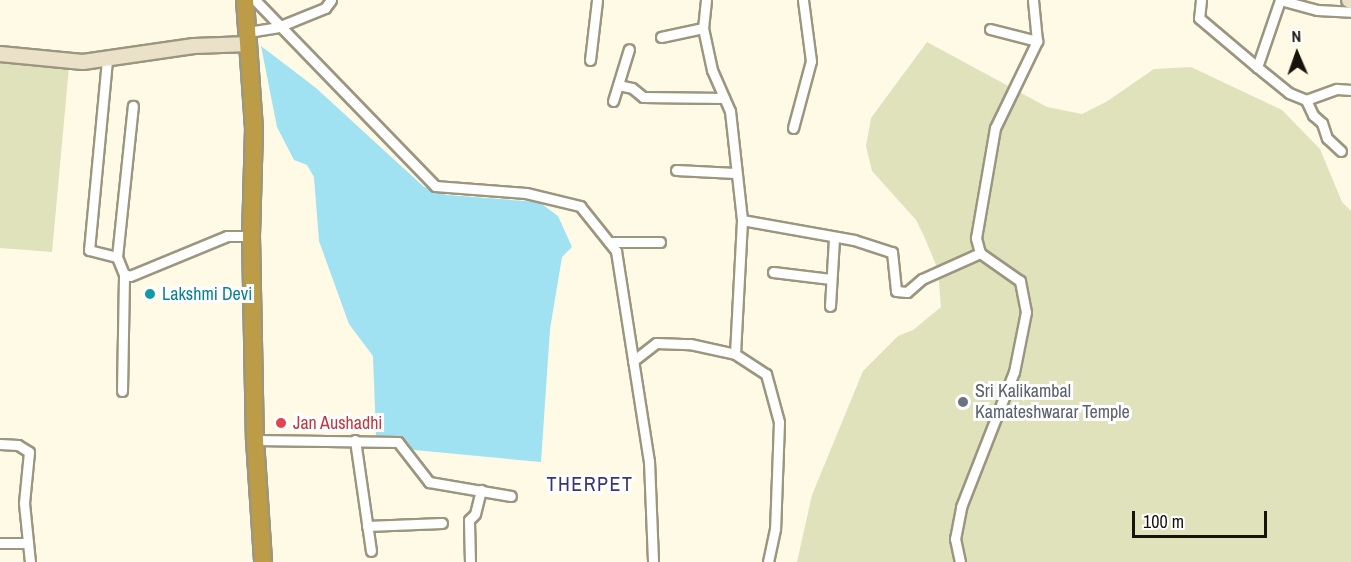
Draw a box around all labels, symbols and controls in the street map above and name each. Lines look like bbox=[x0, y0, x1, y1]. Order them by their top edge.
north arrow bbox=[1267, 24, 1327, 84]
text: N bbox=[1291, 25, 1301, 47]
place label: Lakshmi Devi bbox=[162, 283, 252, 305]
marker: Lakshmi Devi bbox=[143, 287, 157, 301]
place label: Sri Kalikambal Kamateshwarar Temple bbox=[975, 381, 1130, 424]
marker: Sri Kalikambal Kamateshwarar Temple bbox=[956, 395, 970, 409]
place label: Jan Aushadhi bbox=[293, 412, 383, 434]
marker: Jan Aushadhi bbox=[274, 416, 288, 430]
district label: THERPET bbox=[546, 471, 634, 495]
scale bar bbox=[1135, 499, 1270, 537]
text: 100 m bbox=[1143, 509, 1184, 534]

